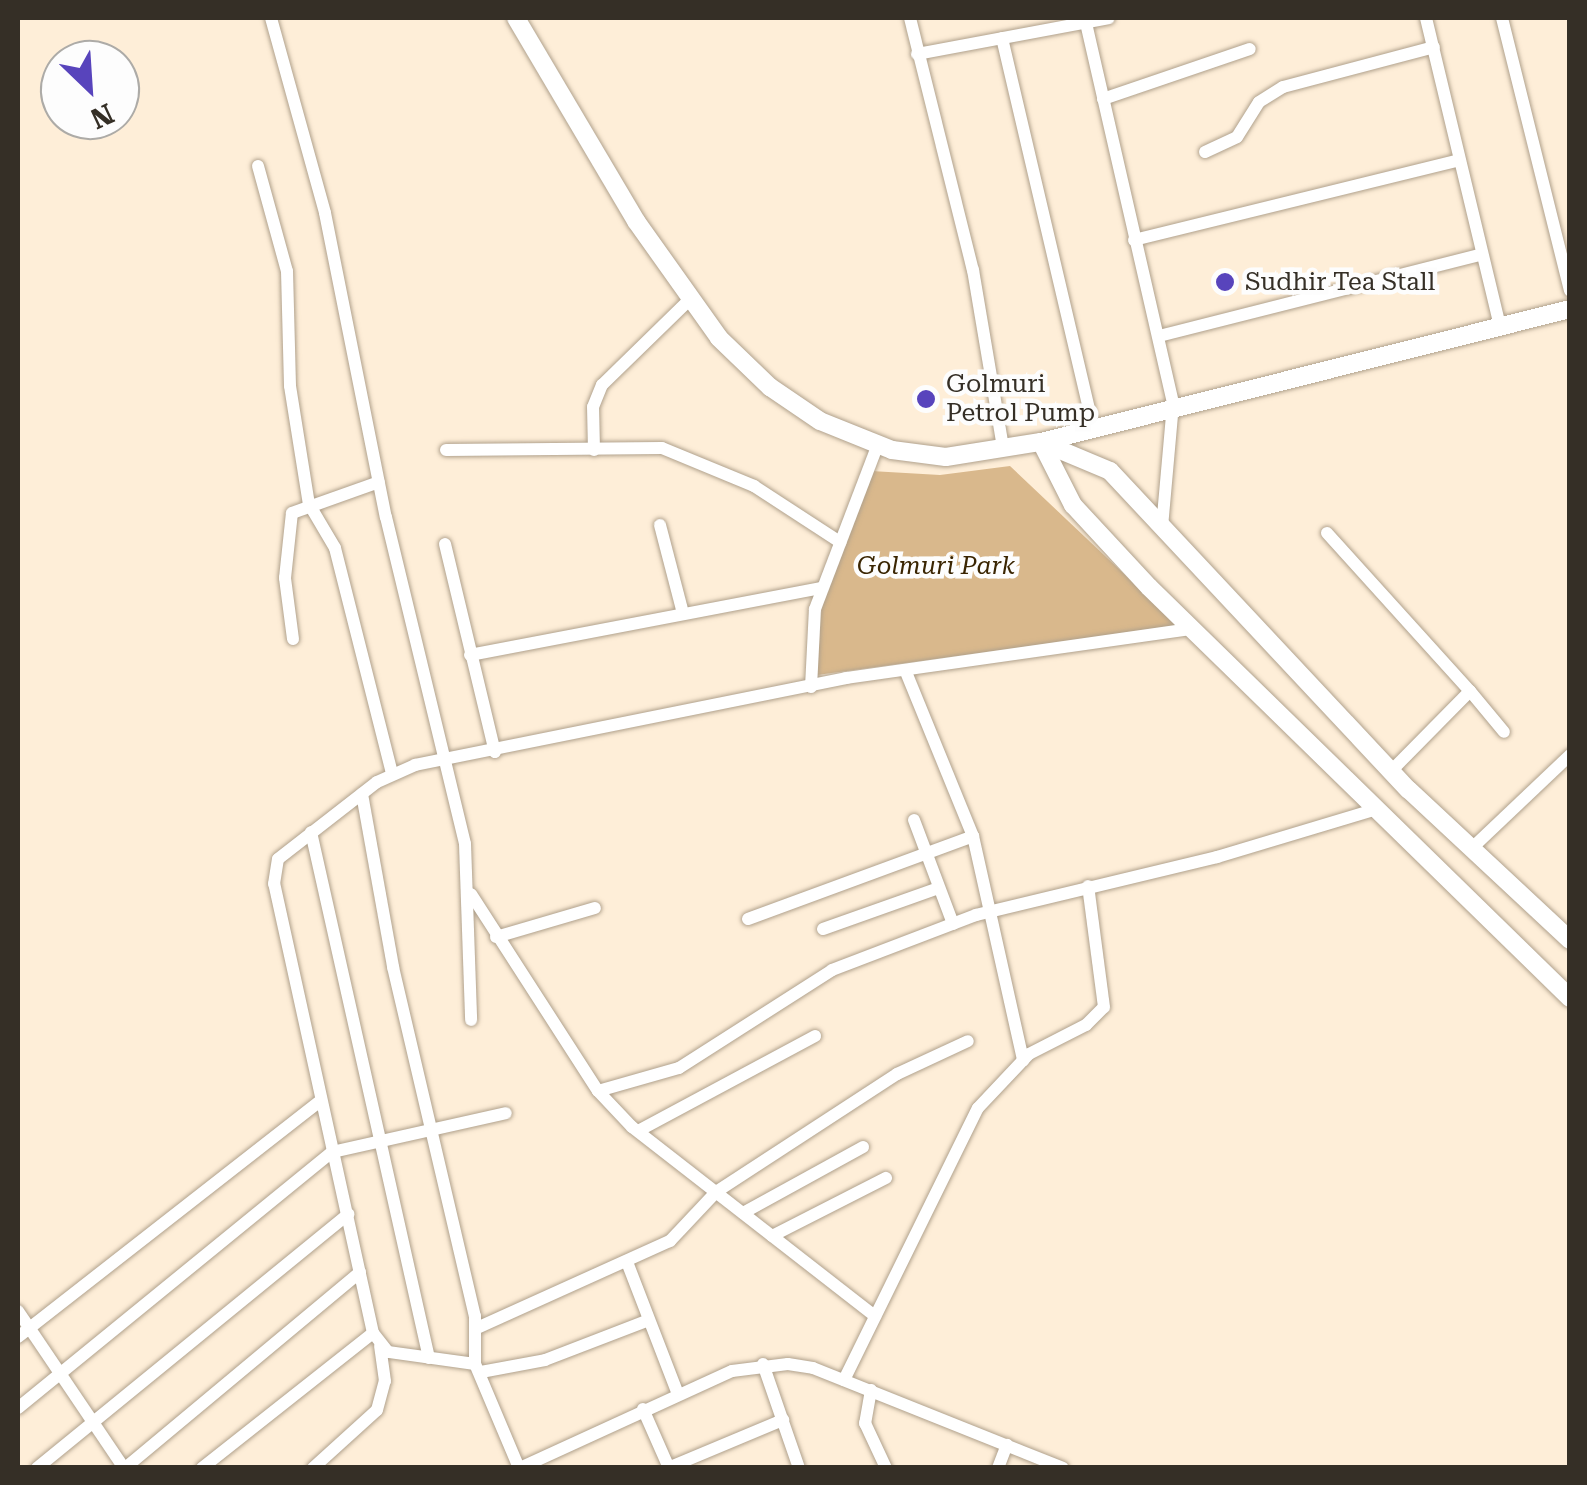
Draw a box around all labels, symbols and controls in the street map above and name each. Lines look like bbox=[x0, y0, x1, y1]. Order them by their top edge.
north arrow bbox=[40, 40, 140, 140]
text: N bbox=[85, 96, 119, 135]
place label: Sudhir Tea Stall bbox=[1245, 267, 1435, 297]
marker: Sudhir Tea Stall bbox=[1214, 271, 1236, 293]
place label: Golmuri Petrol Pump bbox=[946, 370, 1095, 429]
marker: Golmuri Petrol Pump bbox=[915, 388, 937, 410]
park label: Golmuri Park bbox=[857, 551, 1015, 581]

